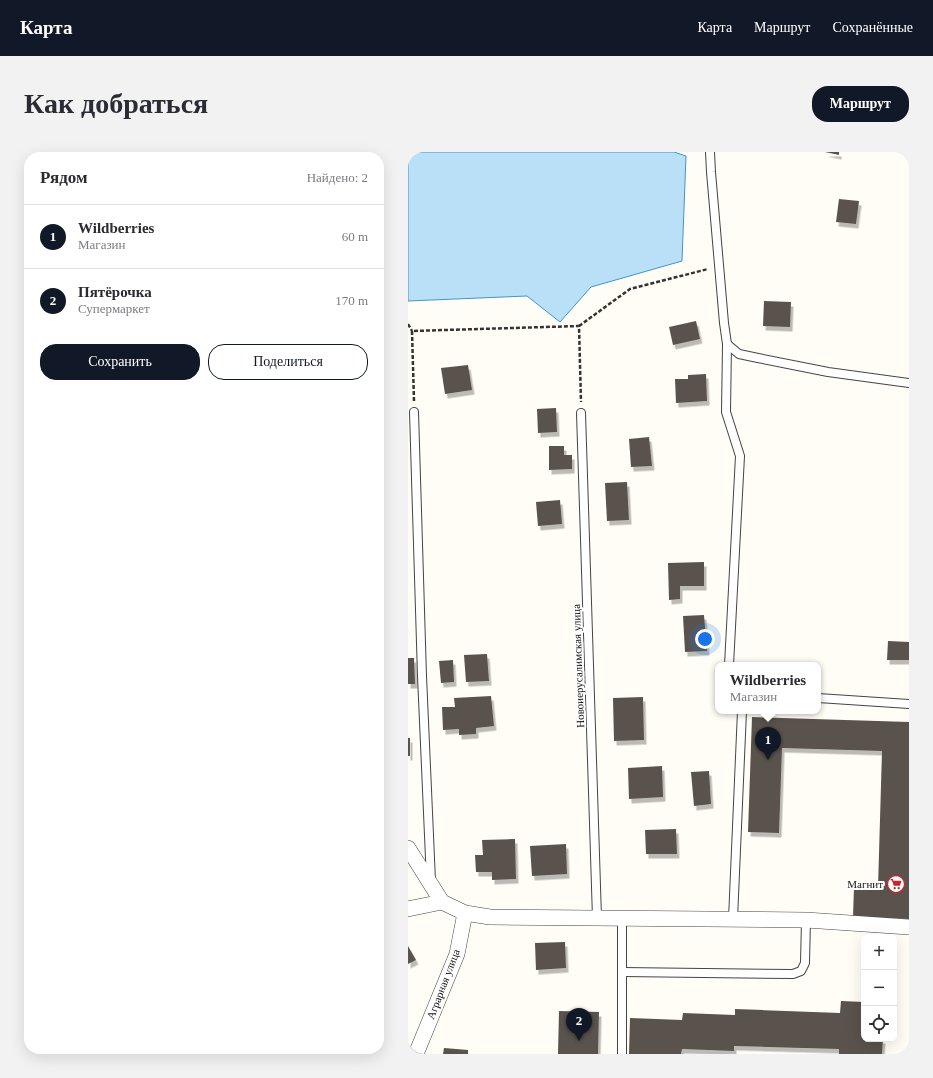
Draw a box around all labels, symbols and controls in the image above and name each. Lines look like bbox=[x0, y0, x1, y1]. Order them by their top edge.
text: Карта bbox=[20, 17, 72, 38]
text: Карта bbox=[697, 20, 732, 35]
text: Маршрут bbox=[754, 20, 810, 35]
text: Сохранённые bbox=[832, 20, 913, 35]
button: Маршрут bbox=[812, 86, 909, 122]
text: Как добраться bbox=[24, 88, 208, 119]
text: Рядом bbox=[40, 168, 88, 187]
text: Найдено: 2 bbox=[307, 170, 368, 185]
text: Wildberries bbox=[78, 220, 154, 236]
text: 1 bbox=[50, 229, 56, 244]
text: 60 m bbox=[342, 229, 368, 244]
text: Магазин bbox=[78, 237, 125, 252]
text: Пятёрочка bbox=[78, 284, 152, 300]
text: 2 bbox=[50, 293, 56, 308]
text: 170 m bbox=[335, 293, 368, 308]
text: Супермаркет bbox=[78, 301, 150, 316]
button: Сохранить bbox=[40, 344, 200, 380]
button: Поделиться bbox=[208, 344, 368, 380]
street label: Новоиерусалимская улица bbox=[570, 604, 586, 728]
your location bbox=[695, 629, 715, 649]
popup bbox=[715, 662, 821, 714]
text: Wildberries bbox=[730, 672, 806, 688]
text: Магазин bbox=[730, 689, 777, 704]
pin: 1 bbox=[755, 727, 781, 760]
supermarket icon: Магнит bbox=[886, 874, 906, 894]
place label: Магнит bbox=[847, 878, 883, 890]
map controls bbox=[861, 934, 897, 1042]
button: + bbox=[861, 934, 897, 970]
street label: Аграрная улица bbox=[424, 947, 462, 1021]
button: − bbox=[861, 970, 897, 1006]
button: locate bbox=[861, 1006, 897, 1042]
pin: 2 bbox=[566, 1008, 592, 1041]

